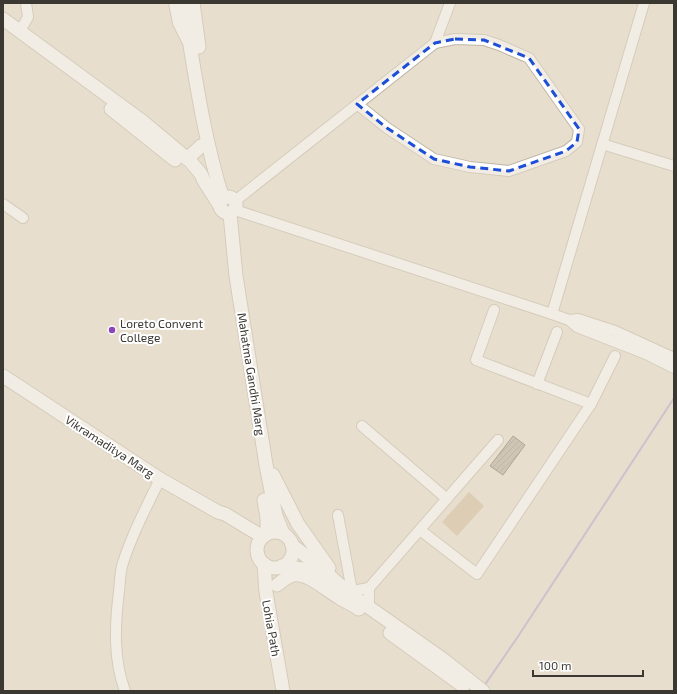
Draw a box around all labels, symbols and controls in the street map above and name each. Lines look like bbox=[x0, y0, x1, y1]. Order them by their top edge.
street label: Mahatma Gandhi Marg bbox=[235, 312, 269, 437]
place label: Loreto Convent College bbox=[120, 316, 203, 344]
marker: Loreto Convent College bbox=[107, 325, 117, 335]
street label: Vikramaditya Marg bbox=[63, 412, 157, 480]
street label: Lohia Path bbox=[260, 599, 284, 657]
scale bar bbox=[533, 652, 643, 678]
text: 100 m bbox=[539, 658, 571, 672]

